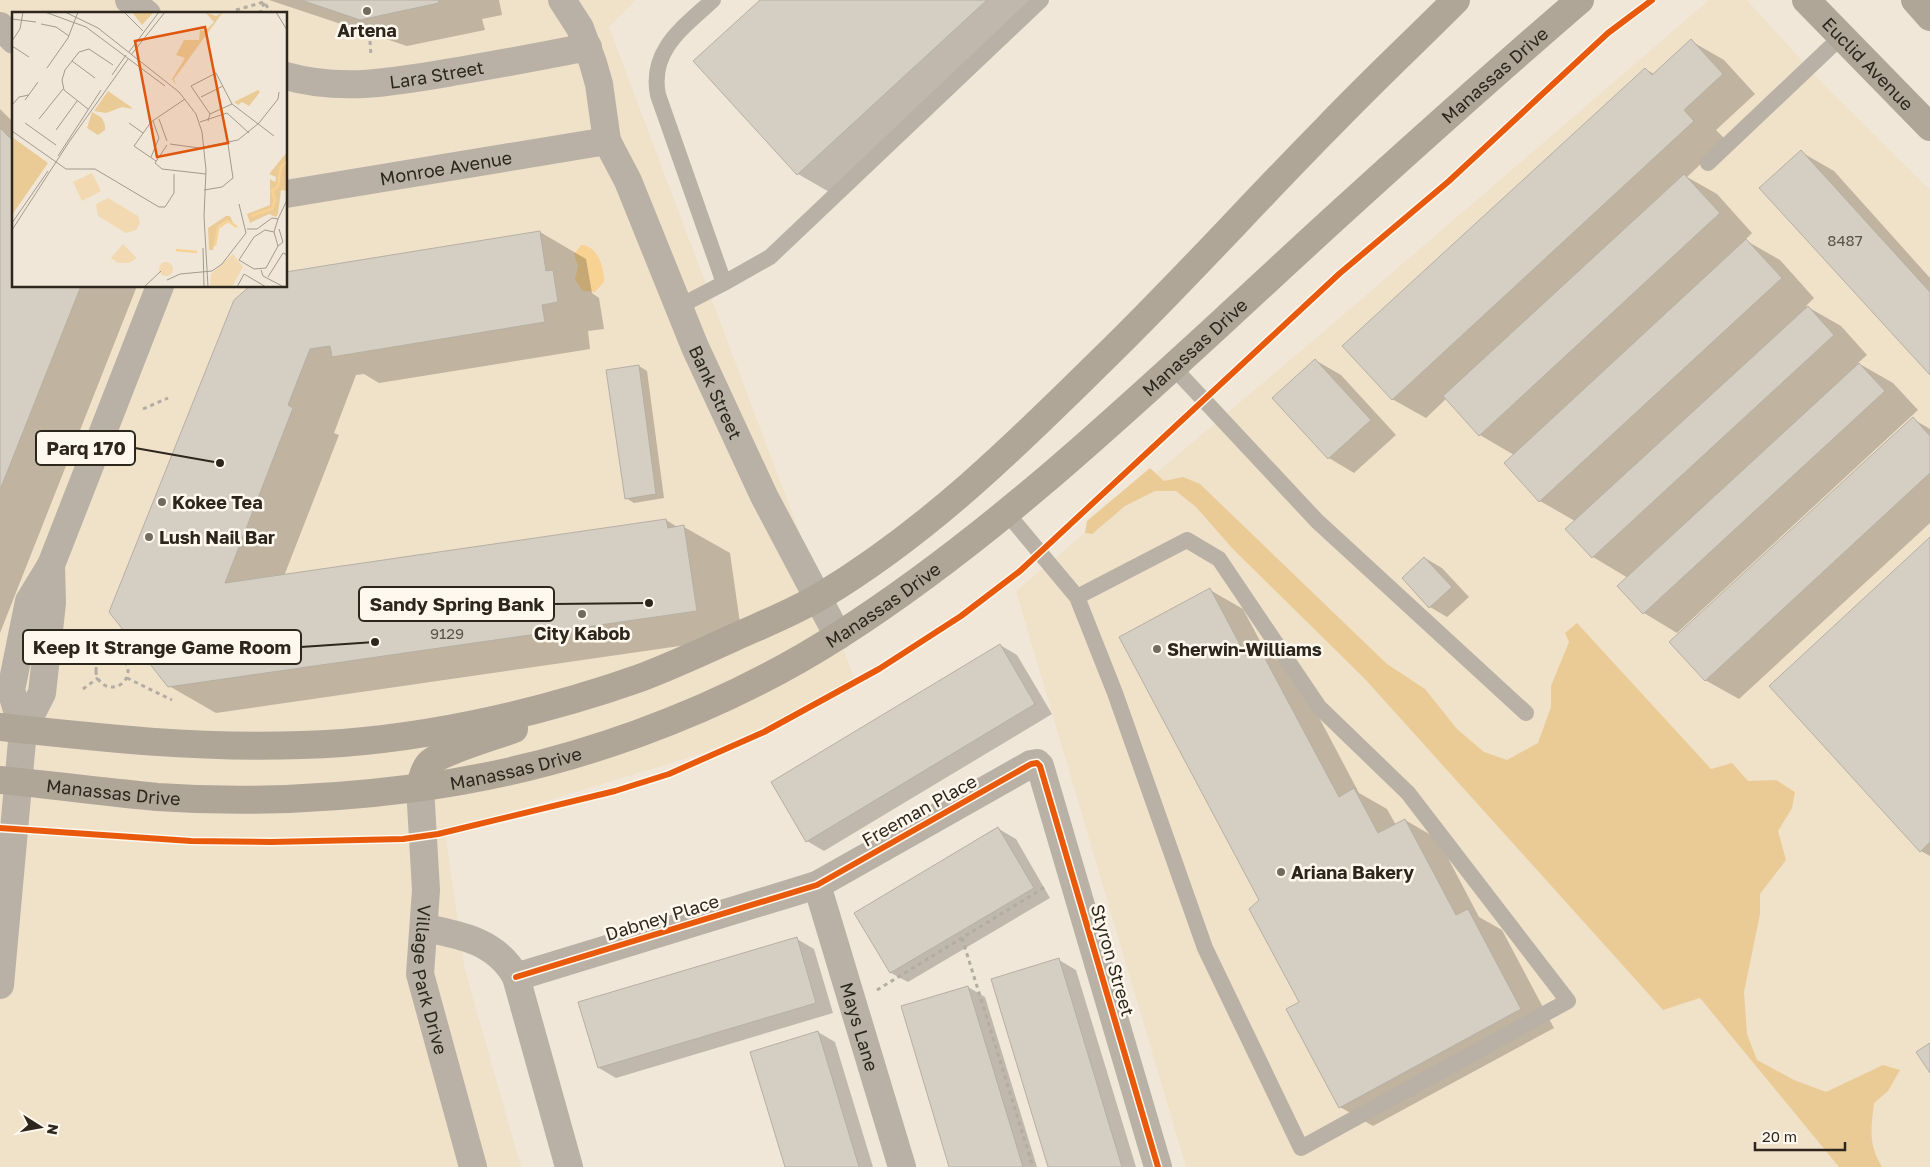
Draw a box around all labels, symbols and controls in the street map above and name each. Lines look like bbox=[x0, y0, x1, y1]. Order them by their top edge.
marker: Artena bbox=[361, 5, 373, 17]
inset map bbox=[12, 12, 288, 288]
street label: Euclid Avenue bbox=[1818, 13, 1918, 115]
place label: Artena bbox=[337, 19, 397, 41]
street label: Manassas Drive bbox=[1437, 22, 1552, 128]
street label: Lara Street bbox=[388, 56, 485, 93]
street label: Monroe Avenue bbox=[378, 146, 514, 189]
house number: 8487 bbox=[1827, 231, 1863, 249]
street label: Manassas Drive bbox=[1137, 293, 1252, 401]
street label: Bank Street bbox=[685, 342, 747, 443]
callout: Parq 170 bbox=[36, 431, 135, 465]
text: Parq 170 bbox=[46, 436, 126, 459]
place label: Kokee Tea bbox=[172, 491, 263, 513]
marker: Kokee Tea bbox=[156, 496, 168, 508]
place label: Lush Nail Bar bbox=[159, 526, 275, 548]
marker: Lush Nail Bar bbox=[143, 531, 155, 543]
street label: Manassas Drive bbox=[821, 557, 945, 652]
callout: Sandy Spring Bank bbox=[359, 587, 554, 621]
text: Sandy Spring Bank bbox=[370, 592, 544, 615]
marker: City Kabob bbox=[576, 608, 588, 620]
place label: City Kabob bbox=[534, 622, 630, 644]
house number: 9129 bbox=[430, 624, 464, 642]
callout: Keep It Strange Game Room bbox=[23, 630, 301, 664]
text: Keep It Strange Game Room bbox=[33, 635, 291, 658]
place label: Sherwin-Williams bbox=[1167, 638, 1322, 660]
marker: Sherwin-Williams bbox=[1151, 643, 1163, 655]
street label: Manassas Drive bbox=[448, 742, 584, 794]
street label: Freeman Place bbox=[858, 769, 980, 851]
street label: Manassas Drive bbox=[45, 774, 181, 809]
place label: Ariana Bakery bbox=[1291, 861, 1414, 883]
marker: Ariana Bakery bbox=[1275, 866, 1287, 878]
street label: Dabney Place bbox=[603, 889, 721, 945]
street label: Styron Street bbox=[1087, 902, 1139, 1018]
street label: Village Park Drive bbox=[408, 904, 453, 1057]
street label: Mays Lane bbox=[836, 980, 883, 1074]
north arrow bbox=[15, 1102, 65, 1152]
scale bar bbox=[1755, 1120, 1845, 1152]
text: N bbox=[44, 1123, 63, 1136]
text: 20 m bbox=[1762, 1127, 1797, 1145]

